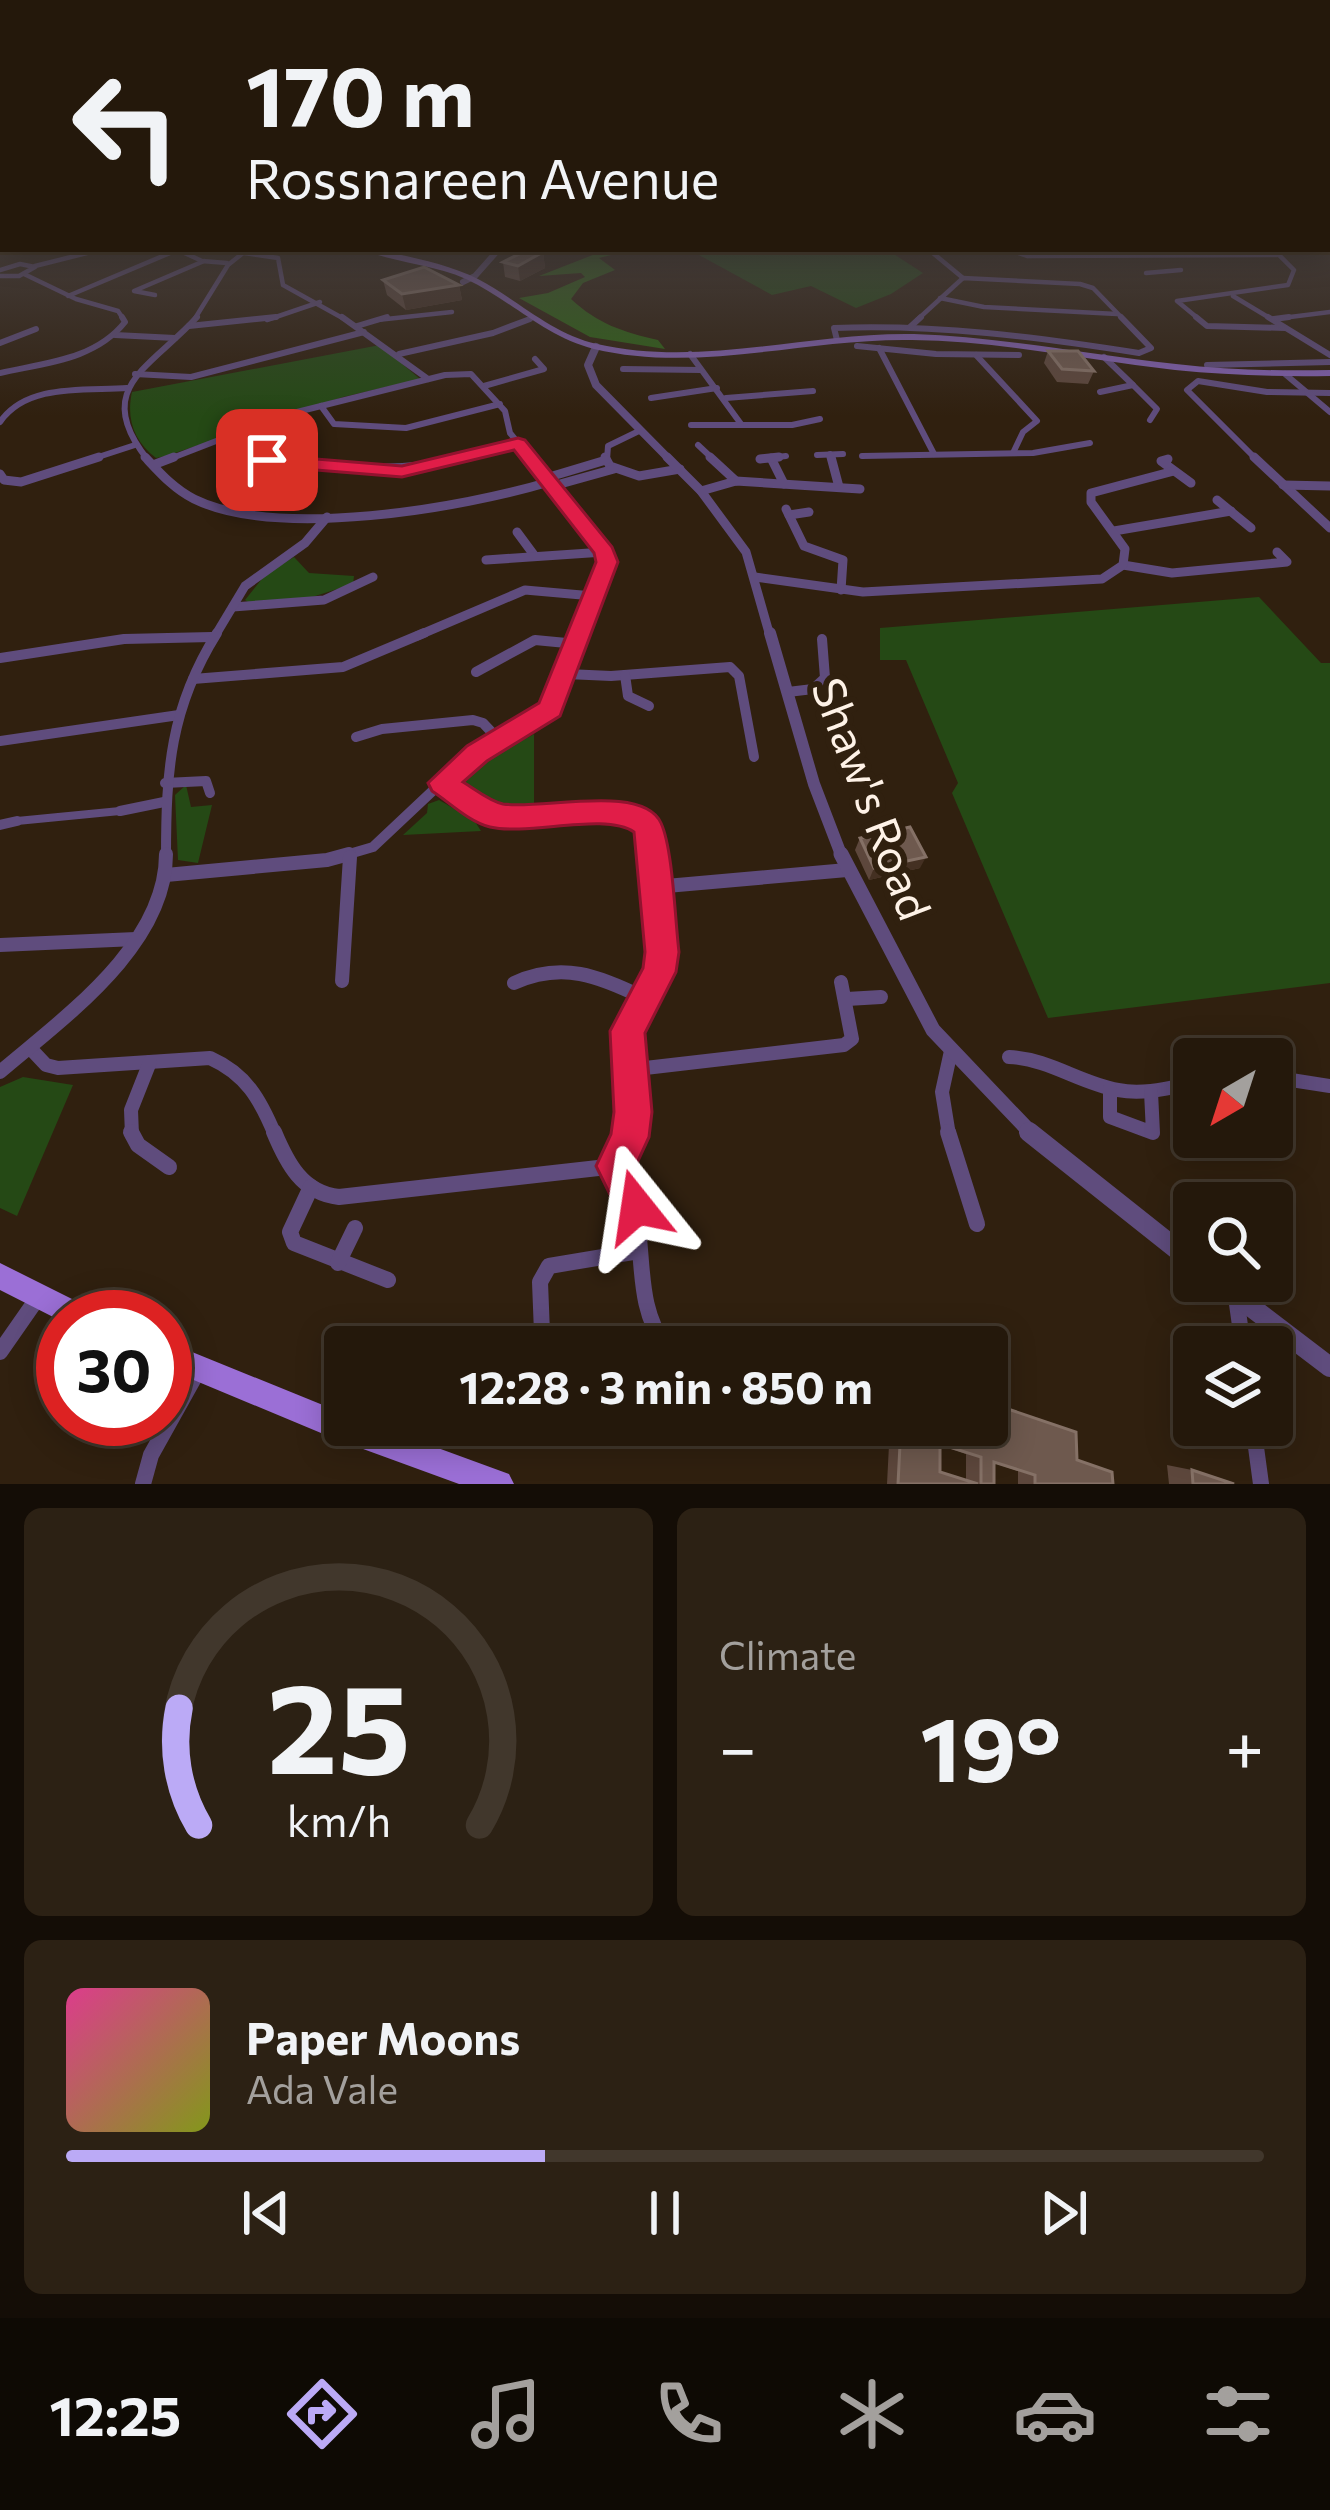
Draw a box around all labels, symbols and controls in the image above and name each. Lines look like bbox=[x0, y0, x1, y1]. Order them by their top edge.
text: 170 m bbox=[246, 42, 475, 144]
icon: left bbox=[48, 48, 204, 204]
text: Rossnareen Avenue bbox=[246, 144, 719, 210]
pin bbox=[216, 409, 318, 511]
icon: arrive bbox=[234, 427, 300, 493]
street label: Shaw's Road bbox=[802, 669, 945, 927]
north arrow bbox=[1173, 1038, 1293, 1158]
map controls bbox=[1173, 1038, 1293, 1446]
position arrow bbox=[574, 1144, 700, 1270]
button: search bbox=[1173, 1182, 1293, 1302]
speed limit sign: 30 bbox=[36, 1290, 192, 1446]
button: layers bbox=[1173, 1326, 1293, 1446]
text: 12:28 · 3 min · 850 m bbox=[459, 1358, 873, 1413]
text: Climate bbox=[719, 1630, 856, 1678]
text: 25 bbox=[267, 1647, 410, 1800]
text: 19° bbox=[920, 1690, 1061, 1801]
text: − bbox=[719, 1705, 757, 1786]
text: + bbox=[1225, 1705, 1264, 1786]
text: km/h bbox=[286, 1793, 391, 1846]
text: Paper Moons bbox=[246, 2009, 520, 2064]
text: Ada Vale bbox=[246, 2064, 398, 2112]
icon: previous bbox=[233, 2180, 299, 2246]
icon: pause bbox=[632, 2180, 698, 2246]
icon: next bbox=[1031, 2180, 1097, 2246]
icon: directions bbox=[280, 2372, 364, 2456]
icon: music bbox=[464, 2372, 548, 2456]
icon: phone bbox=[647, 2372, 731, 2456]
icon: climate bbox=[830, 2372, 914, 2456]
icon: car bbox=[1013, 2372, 1097, 2456]
icon: filters bbox=[1196, 2372, 1280, 2456]
text: 12:25 bbox=[50, 2381, 181, 2447]

